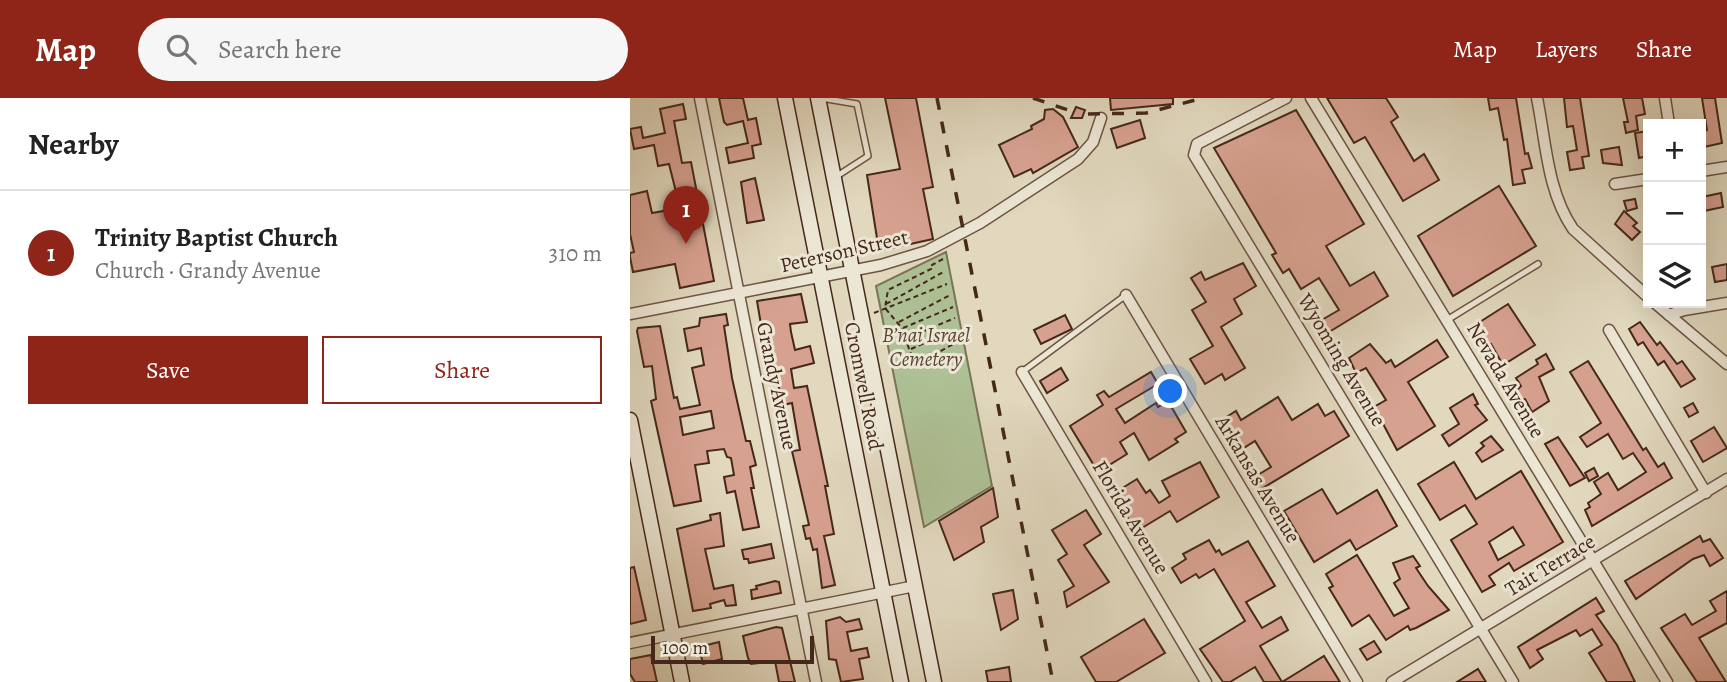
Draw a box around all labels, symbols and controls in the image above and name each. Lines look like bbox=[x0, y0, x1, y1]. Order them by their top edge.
search box bbox=[138, 18, 628, 81]
text: Map bbox=[35, 27, 96, 72]
icon: search bbox=[162, 30, 200, 68]
text: Search here bbox=[218, 32, 342, 67]
text: Map bbox=[1453, 33, 1497, 65]
text: Layers bbox=[1535, 33, 1598, 65]
text: Share bbox=[1636, 33, 1692, 65]
map controls bbox=[1643, 119, 1706, 308]
button: + bbox=[1643, 119, 1706, 182]
text: Nearby bbox=[28, 124, 119, 164]
button: − bbox=[1643, 182, 1706, 245]
pin: 1 bbox=[663, 186, 709, 244]
text: Trinity Baptist Church bbox=[95, 220, 338, 255]
street label: Peterson Street bbox=[777, 223, 911, 279]
text: 1 bbox=[47, 238, 55, 269]
text: 310 m bbox=[549, 238, 602, 269]
button: layers bbox=[1643, 245, 1706, 308]
text: Church · Grandy Avenue bbox=[95, 255, 321, 286]
street label: Wyoming Avenue bbox=[1291, 287, 1393, 432]
street label: Nevada Avenue bbox=[1460, 317, 1552, 443]
street label: Grandy Avenue bbox=[750, 319, 804, 453]
street label: Cromwell Road bbox=[838, 319, 890, 453]
park label: B’nai Israel Cemetery bbox=[882, 321, 971, 373]
button: Save bbox=[28, 336, 308, 404]
button: Share bbox=[322, 336, 602, 404]
your location bbox=[1153, 374, 1187, 408]
street label: Arkansas Avenue bbox=[1208, 409, 1307, 548]
street label: Florida Avenue bbox=[1086, 455, 1176, 579]
street label: Tait Terrace bbox=[1500, 527, 1600, 603]
scale bar bbox=[651, 633, 814, 665]
text: 100 m bbox=[662, 635, 708, 661]

